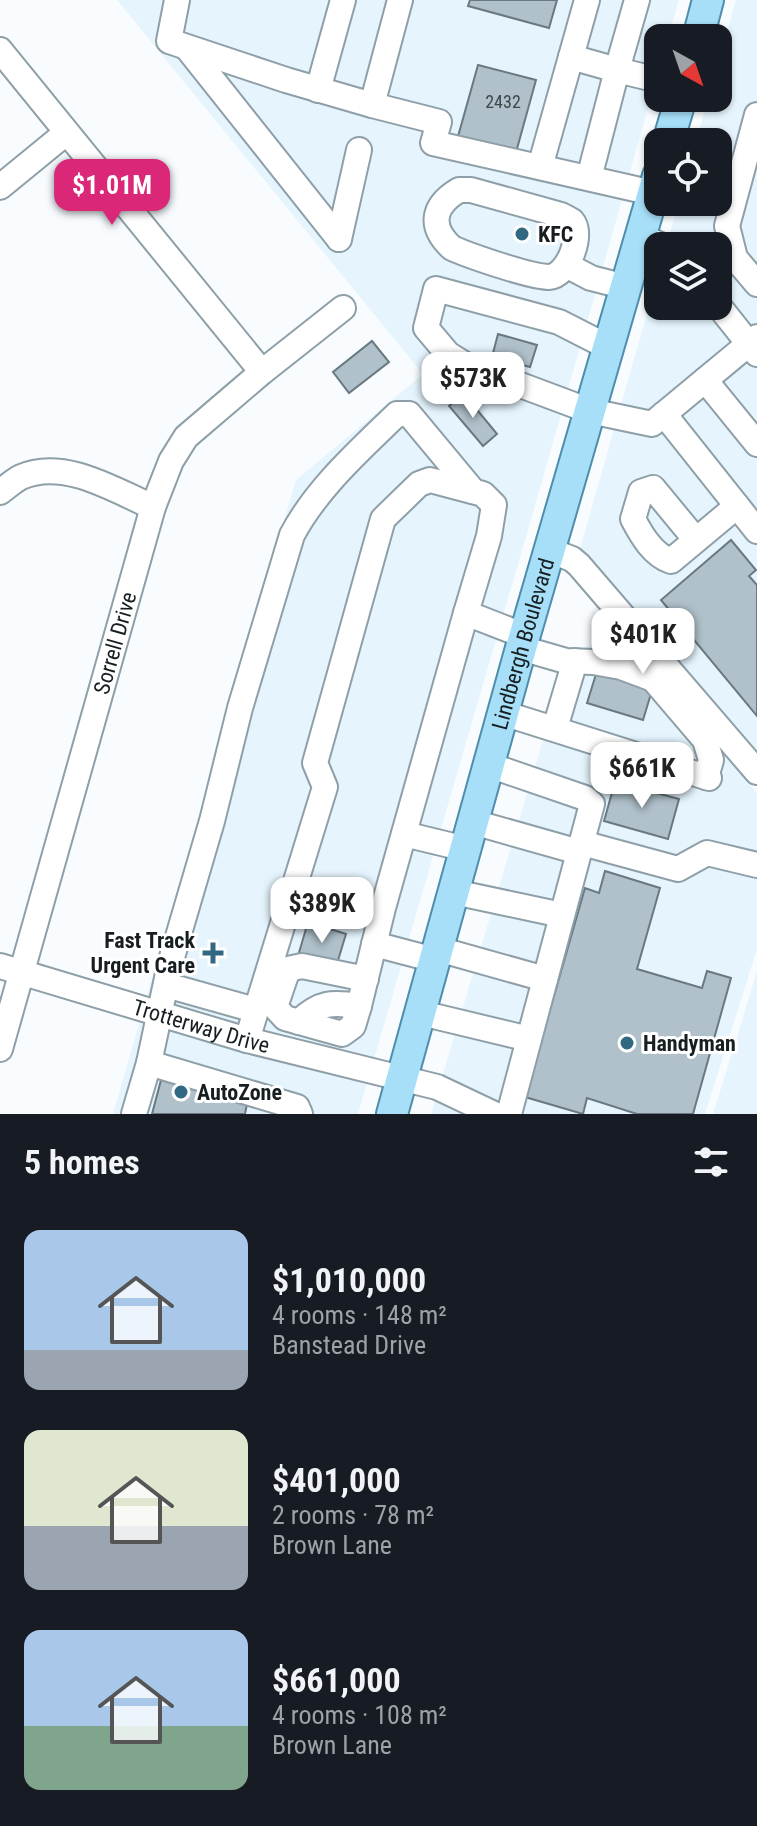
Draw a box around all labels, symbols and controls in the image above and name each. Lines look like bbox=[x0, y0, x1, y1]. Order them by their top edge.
north arrow bbox=[644, 24, 732, 112]
map controls bbox=[644, 24, 732, 320]
house number: 2432 bbox=[485, 91, 521, 112]
button: locate bbox=[644, 128, 732, 216]
pin: $1.01M bbox=[47, 159, 177, 227]
text: $1.01M bbox=[72, 170, 152, 200]
place label: KFC bbox=[538, 222, 573, 247]
marker: KFC bbox=[513, 225, 531, 243]
button: layers bbox=[644, 232, 732, 320]
pin: $573K bbox=[417, 352, 529, 420]
text: $573K bbox=[440, 363, 506, 393]
street label: Lindbergh Boulevard bbox=[487, 555, 559, 733]
street label: Sorrell Drive bbox=[89, 589, 141, 697]
pin: $401K bbox=[587, 608, 699, 676]
text: $401K bbox=[610, 619, 676, 649]
pin: $661K bbox=[586, 742, 698, 810]
text: $661K bbox=[609, 753, 675, 783]
pin: $389K bbox=[266, 877, 378, 945]
text: $389K bbox=[289, 888, 355, 918]
place label: Fast Track Urgent Care bbox=[91, 928, 195, 978]
marker: Fast Track Urgent Care bbox=[202, 942, 224, 964]
street label: Trotterway Drive bbox=[130, 994, 272, 1058]
place label: Handyman bbox=[643, 1031, 736, 1056]
marker: Handyman bbox=[618, 1034, 636, 1052]
place label: AutoZone bbox=[197, 1080, 282, 1105]
marker: AutoZone bbox=[172, 1083, 190, 1101]
icon: filters bbox=[689, 1140, 733, 1184]
text: 5 homes bbox=[24, 1142, 140, 1182]
text: $1,010,000 bbox=[272, 1260, 426, 1300]
icon: home bbox=[88, 1262, 184, 1358]
text: 4 rooms · 148 m² bbox=[272, 1300, 447, 1330]
text: Banstead Drive bbox=[272, 1330, 426, 1360]
text: $401,000 bbox=[272, 1460, 401, 1500]
icon: home bbox=[88, 1462, 184, 1558]
text: 2 rooms · 78 m² bbox=[272, 1500, 434, 1530]
text: Brown Lane bbox=[272, 1530, 392, 1560]
text: $661,000 bbox=[272, 1660, 401, 1700]
icon: home bbox=[88, 1662, 184, 1758]
text: 4 rooms · 108 m² bbox=[272, 1700, 447, 1730]
text: Brown Lane bbox=[272, 1730, 392, 1760]

